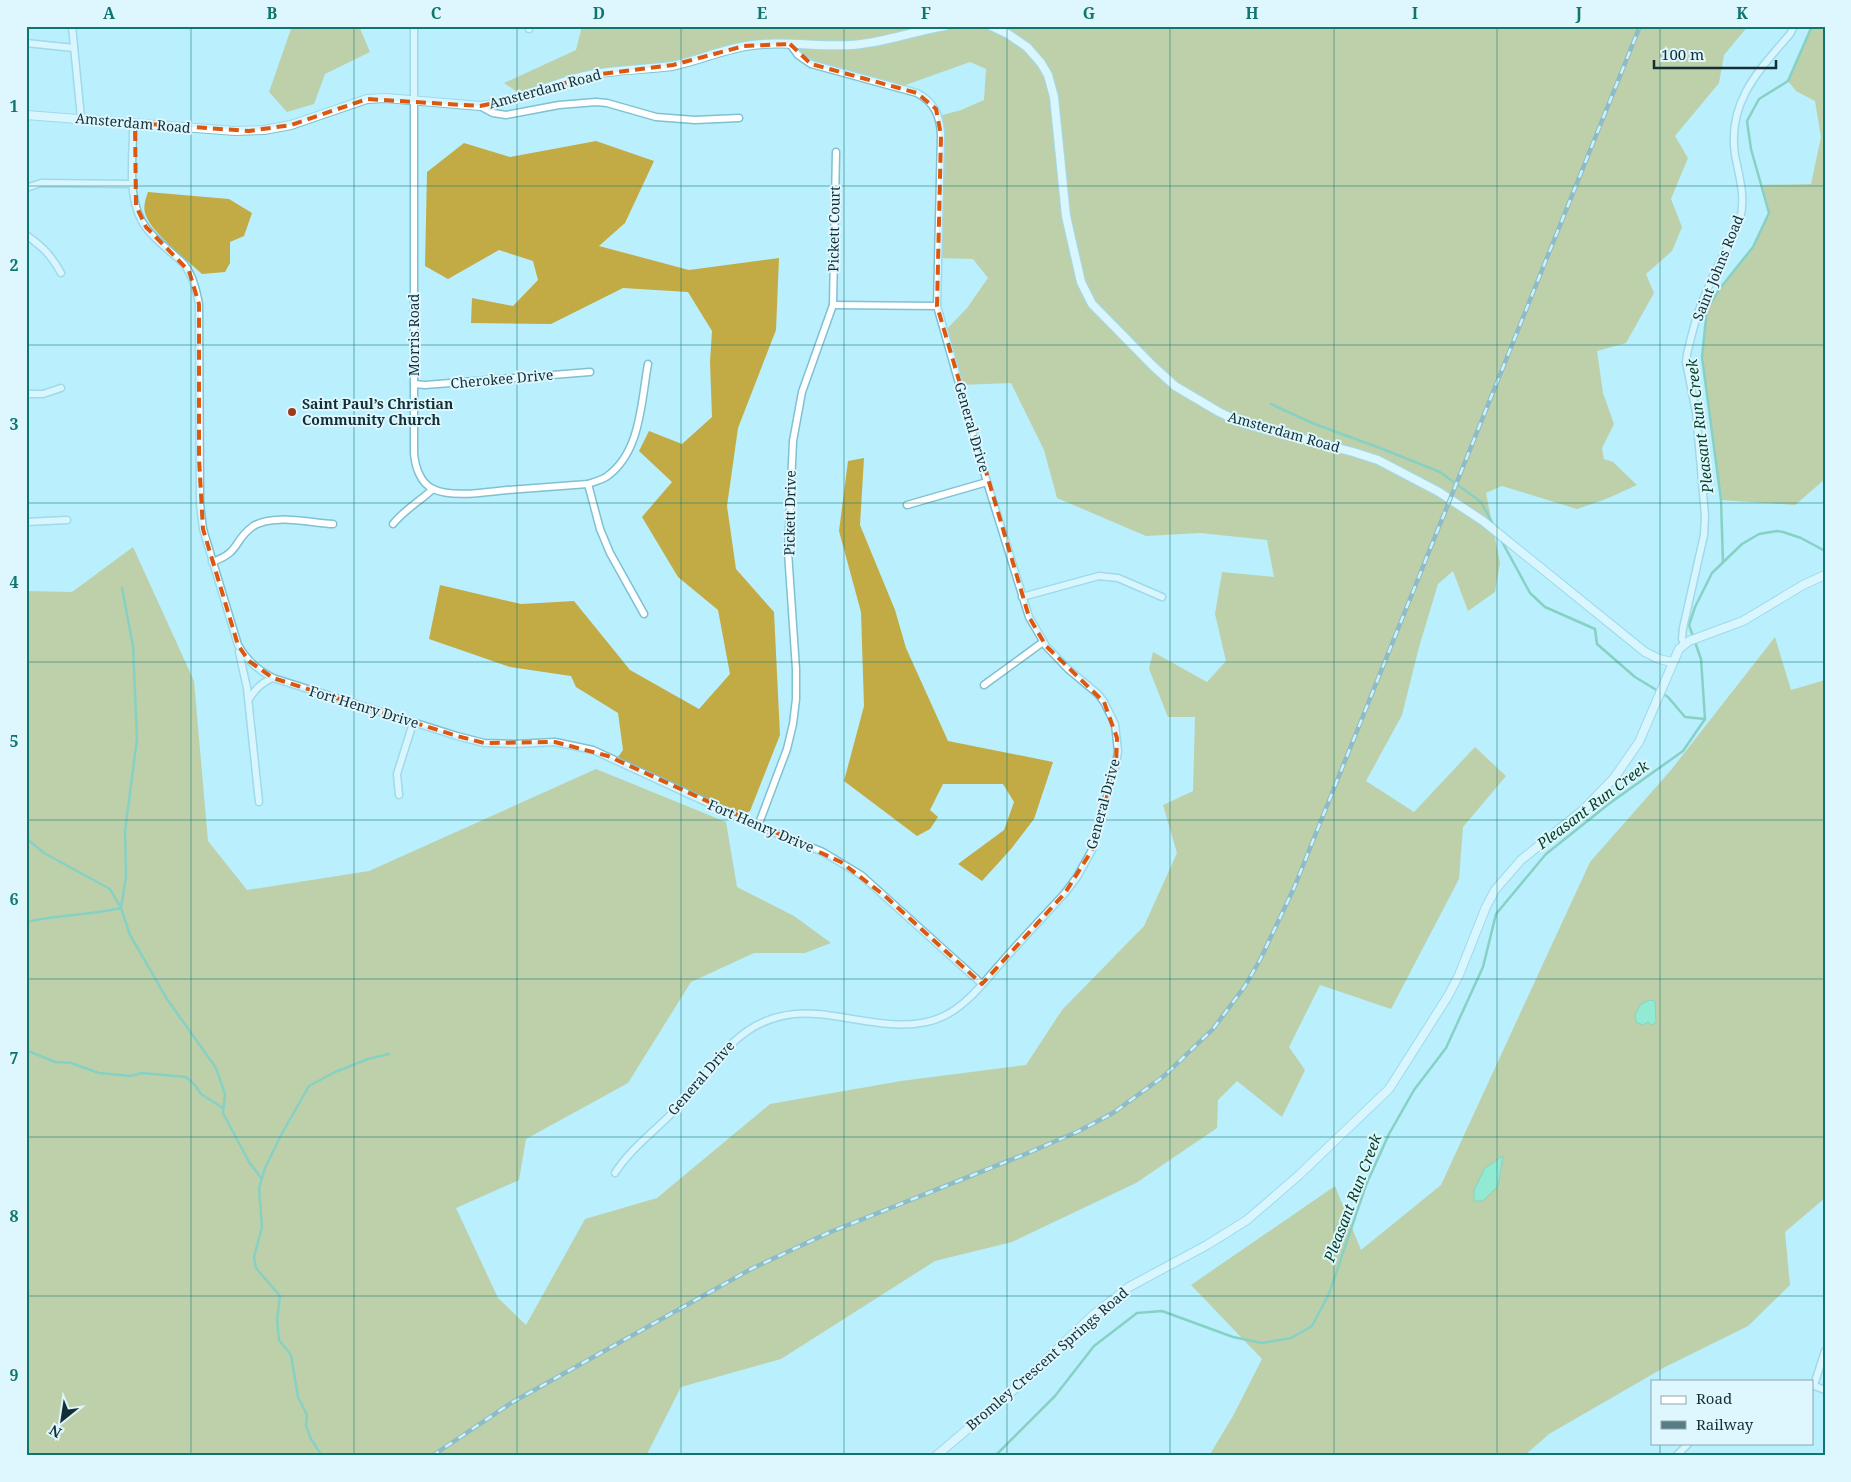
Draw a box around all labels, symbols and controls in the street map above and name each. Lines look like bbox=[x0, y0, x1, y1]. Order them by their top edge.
text: A bbox=[103, 2, 116, 24]
text: B bbox=[267, 2, 278, 24]
text: C bbox=[431, 2, 442, 24]
text: D bbox=[593, 2, 605, 24]
text: E bbox=[757, 2, 767, 24]
text: F bbox=[921, 2, 931, 24]
text: G bbox=[1083, 2, 1095, 24]
text: H bbox=[1245, 2, 1259, 24]
text: I bbox=[1412, 2, 1418, 24]
text: J bbox=[1575, 2, 1583, 24]
text: K bbox=[1736, 2, 1748, 24]
scale bar bbox=[1654, 38, 1776, 70]
text: 100 m bbox=[1661, 44, 1704, 64]
street label: Amsterdam Road bbox=[487, 64, 604, 113]
text: 1 bbox=[9, 95, 19, 117]
street label: Amsterdam Road bbox=[75, 108, 192, 137]
street label: Pickett Court bbox=[823, 186, 844, 272]
street label: Saint Johns Road bbox=[1688, 212, 1748, 323]
text: 2 bbox=[9, 254, 19, 276]
street label: Morris Road bbox=[404, 293, 423, 376]
water label: Pleasant Run Creek bbox=[1681, 357, 1717, 495]
street label: Cherokee Drive bbox=[450, 365, 554, 392]
street label: General Drive bbox=[951, 380, 994, 474]
place label: Saint Paul’s Christian Community Church bbox=[302, 394, 453, 429]
marker: Saint Paul’s Christian Community Church bbox=[286, 406, 298, 418]
street label: Amsterdam Road bbox=[1226, 406, 1343, 457]
text: 3 bbox=[9, 413, 19, 435]
street label: Pickett Drive bbox=[779, 470, 800, 556]
text: 4 bbox=[9, 571, 19, 593]
street label: Fort Henry Drive bbox=[307, 681, 421, 732]
text: 5 bbox=[9, 730, 19, 752]
water label: Pleasant Run Creek bbox=[1532, 755, 1653, 853]
street label: General Drive bbox=[1081, 756, 1124, 851]
street label: Fort Henry Drive bbox=[705, 795, 817, 856]
text: 6 bbox=[9, 888, 19, 910]
street label: General Drive bbox=[663, 1036, 738, 1119]
text: 7 bbox=[9, 1047, 19, 1069]
water label: Pleasant Run Creek bbox=[1318, 1130, 1386, 1265]
text: 8 bbox=[9, 1205, 19, 1227]
street label: Bromley Crescent Springs Road bbox=[962, 1283, 1132, 1434]
text: 9 bbox=[9, 1364, 19, 1386]
legend bbox=[1651, 1380, 1814, 1444]
text: Road bbox=[1696, 1388, 1732, 1408]
north arrow bbox=[38, 1394, 88, 1444]
text: Railway bbox=[1696, 1414, 1754, 1434]
text: N bbox=[46, 1421, 65, 1443]

